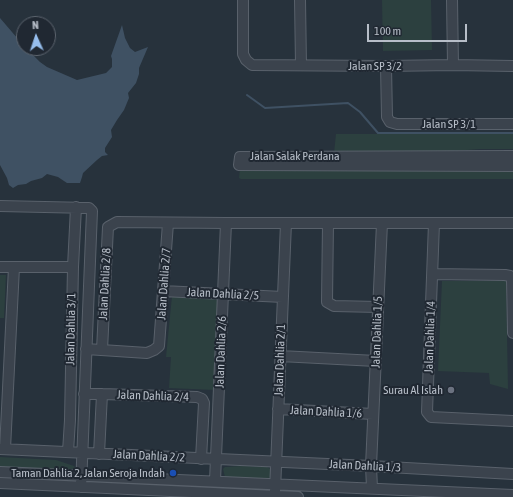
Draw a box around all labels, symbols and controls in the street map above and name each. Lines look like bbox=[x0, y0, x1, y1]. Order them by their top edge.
north arrow bbox=[16, 16, 56, 56]
scale bar bbox=[369, 16, 469, 42]
text: N bbox=[32, 19, 39, 31]
text: 100 m bbox=[374, 24, 401, 38]
street label: Jalan SP 3/2 bbox=[348, 59, 402, 73]
street label: Jalan SP 3/1 bbox=[422, 117, 476, 131]
street label: Jalan Salak Perdana bbox=[250, 149, 340, 163]
street label: Jalan Dahlia 2/7 bbox=[154, 247, 174, 321]
street label: Jalan Dahlia 2/8 bbox=[96, 248, 114, 320]
street label: Jalan Dahlia 2/5 bbox=[187, 285, 259, 303]
street label: Jalan Dahlia 3/1 bbox=[63, 293, 79, 365]
street label: Jalan Dahlia 1/5 bbox=[369, 296, 385, 368]
street label: Jalan Dahlia 1/4 bbox=[422, 301, 438, 373]
street label: Jalan Dahlia 2/6 bbox=[213, 316, 229, 388]
street label: Jalan Dahlia 2/1 bbox=[272, 324, 288, 396]
place label: Surau Al Islah bbox=[383, 383, 443, 397]
marker: Surau Al Islah bbox=[446, 385, 456, 395]
street label: Jalan Dahlia 2/4 bbox=[117, 388, 189, 404]
street label: Jalan Dahlia 1/6 bbox=[290, 403, 362, 421]
street label: Jalan Dahlia 2/2 bbox=[113, 447, 185, 465]
street label: Jalan Dahlia 1/3 bbox=[329, 457, 401, 475]
place label: Taman Dahlia 2, Jalan Seroja Indah bbox=[11, 466, 165, 480]
marker: Taman Dahlia 2, Jalan Seroja Indah bbox=[168, 468, 178, 478]

